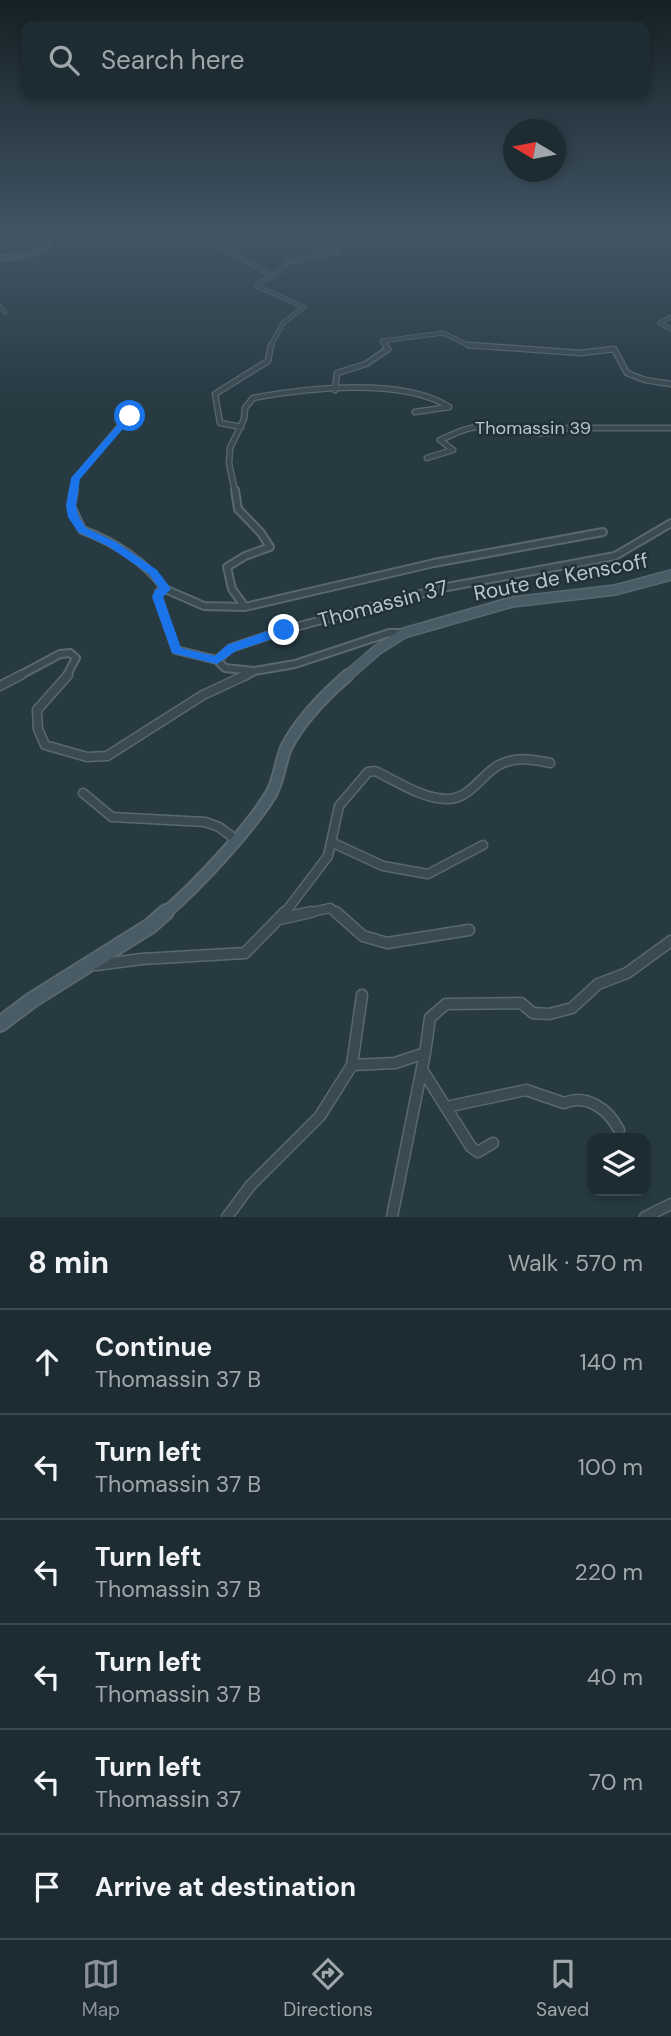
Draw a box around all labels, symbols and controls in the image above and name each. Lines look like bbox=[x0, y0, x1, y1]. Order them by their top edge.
search box bbox=[21, 21, 650, 98]
icon: search bbox=[45, 41, 83, 79]
text: Search here bbox=[101, 43, 244, 77]
north arrow bbox=[503, 119, 566, 182]
route start bbox=[114, 400, 145, 431]
street label: Thomassin 39 bbox=[475, 416, 591, 440]
street label: Route de Kenscoff bbox=[471, 546, 651, 608]
street label: Thomassin 37 bbox=[315, 573, 451, 635]
route end bbox=[268, 614, 299, 645]
map controls bbox=[587, 1133, 650, 1196]
button: layers bbox=[587, 1133, 650, 1196]
text: 8 min bbox=[28, 1243, 109, 1282]
text: Walk · 570 m bbox=[508, 1248, 643, 1278]
text: Continue bbox=[95, 1330, 212, 1364]
icon: ahead bbox=[28, 1343, 66, 1381]
text: 140 m bbox=[580, 1347, 643, 1377]
text: Thomassin 37 B bbox=[95, 1364, 261, 1394]
text: Turn left bbox=[95, 1435, 202, 1469]
icon: left bbox=[28, 1448, 66, 1486]
text: 100 m bbox=[578, 1452, 643, 1482]
text: Thomassin 37 B bbox=[95, 1469, 261, 1499]
text: Turn left bbox=[95, 1540, 202, 1574]
icon: left bbox=[28, 1553, 66, 1591]
text: 220 m bbox=[574, 1557, 643, 1587]
text: Thomassin 37 B bbox=[95, 1574, 261, 1604]
text: Turn left bbox=[95, 1645, 202, 1679]
icon: left bbox=[28, 1658, 66, 1696]
text: 40 m bbox=[587, 1662, 643, 1692]
text: Thomassin 37 B bbox=[95, 1679, 261, 1709]
text: Turn left bbox=[95, 1750, 202, 1784]
icon: left bbox=[28, 1763, 66, 1801]
text: 70 m bbox=[589, 1767, 643, 1797]
text: Thomassin 37 bbox=[95, 1784, 241, 1814]
icon: arrive bbox=[28, 1868, 66, 1906]
text: Arrive at destination bbox=[95, 1870, 356, 1904]
tab: Map bbox=[82, 1955, 120, 2022]
tab: Directions bbox=[283, 1955, 373, 2022]
tab: Saved bbox=[536, 1955, 589, 2022]

